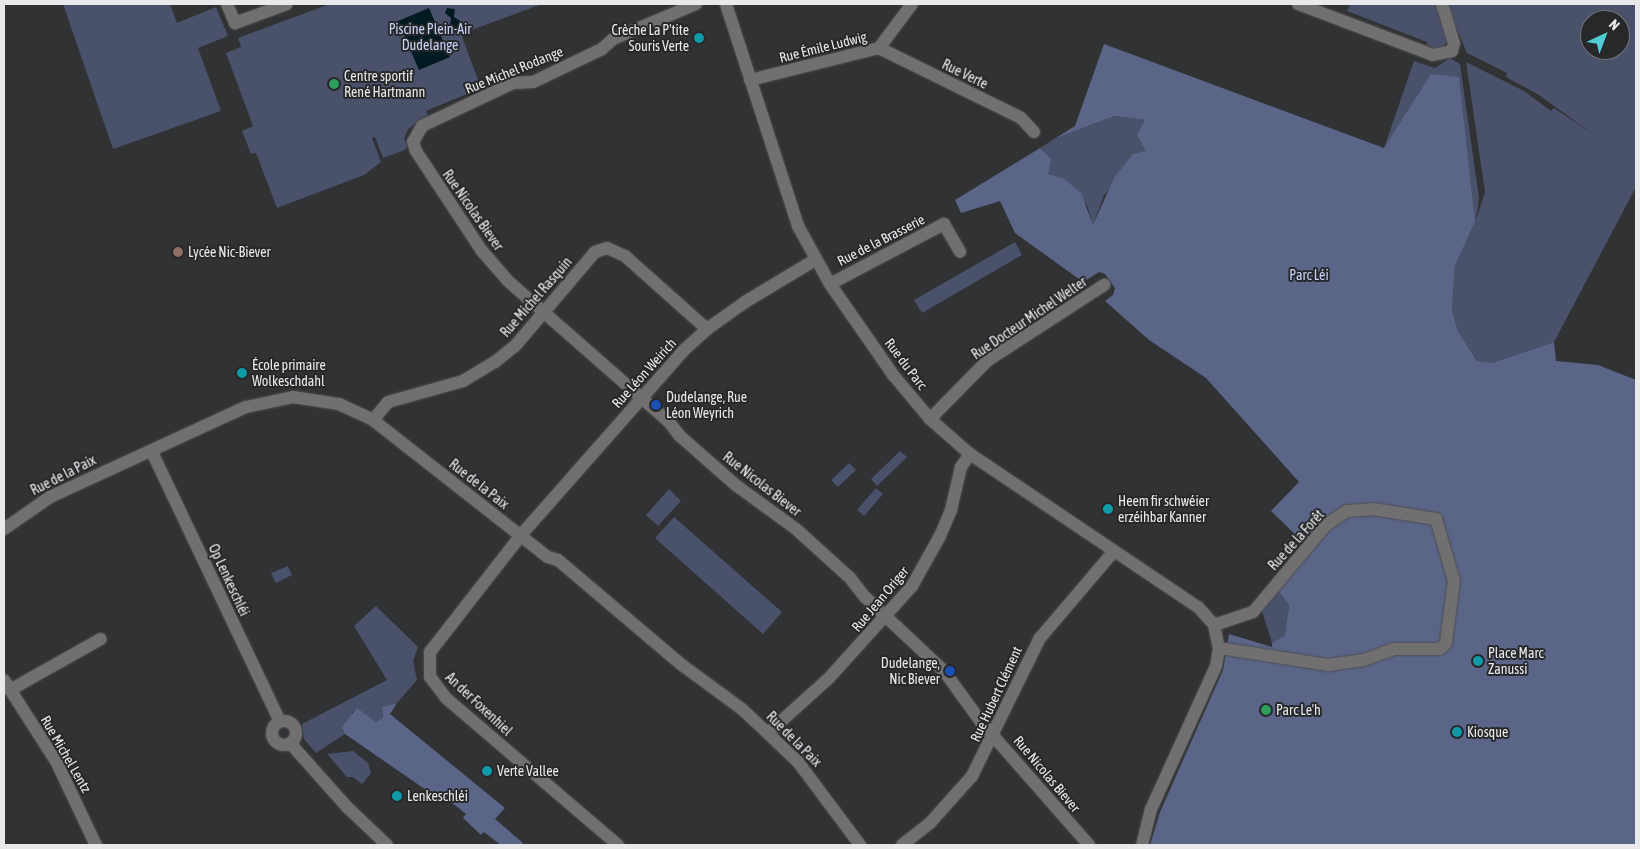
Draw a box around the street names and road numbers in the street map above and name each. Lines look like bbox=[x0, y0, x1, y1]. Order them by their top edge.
street label: Rue Émile Ludwig bbox=[778, 28, 868, 66]
street label: Rue Michel Rodange bbox=[463, 43, 565, 97]
street label: Rue Verte bbox=[939, 56, 991, 92]
street label: Rue Nicolas Biever bbox=[439, 166, 507, 254]
street label: Rue de la Brasserie bbox=[834, 211, 928, 269]
street label: Rue Michel Rasquin bbox=[497, 254, 575, 340]
street label: Rue Docteur Michel Welter bbox=[968, 273, 1090, 363]
street label: Rue Léon Weirich bbox=[608, 335, 680, 411]
street label: Rue du Parc bbox=[881, 335, 931, 393]
street label: Rue Nicolas Biever bbox=[720, 448, 804, 520]
street label: Rue de la Paix bbox=[28, 451, 98, 499]
street label: Rue de la Paix bbox=[446, 456, 512, 512]
street label: Rue de la Forêt bbox=[1264, 506, 1328, 574]
street label: Op Lenkeschléi bbox=[205, 541, 253, 619]
street label: Rue Jean Origer bbox=[848, 563, 912, 635]
street label: Rue Hubert Clément bbox=[967, 644, 1025, 744]
street label: An der Foxenhiel bbox=[442, 669, 516, 739]
street label: Rue de la Paix bbox=[763, 708, 825, 770]
street label: Rue Michel Lentz bbox=[37, 712, 95, 796]
street label: Rue Nicolas Biever bbox=[1010, 732, 1084, 816]

